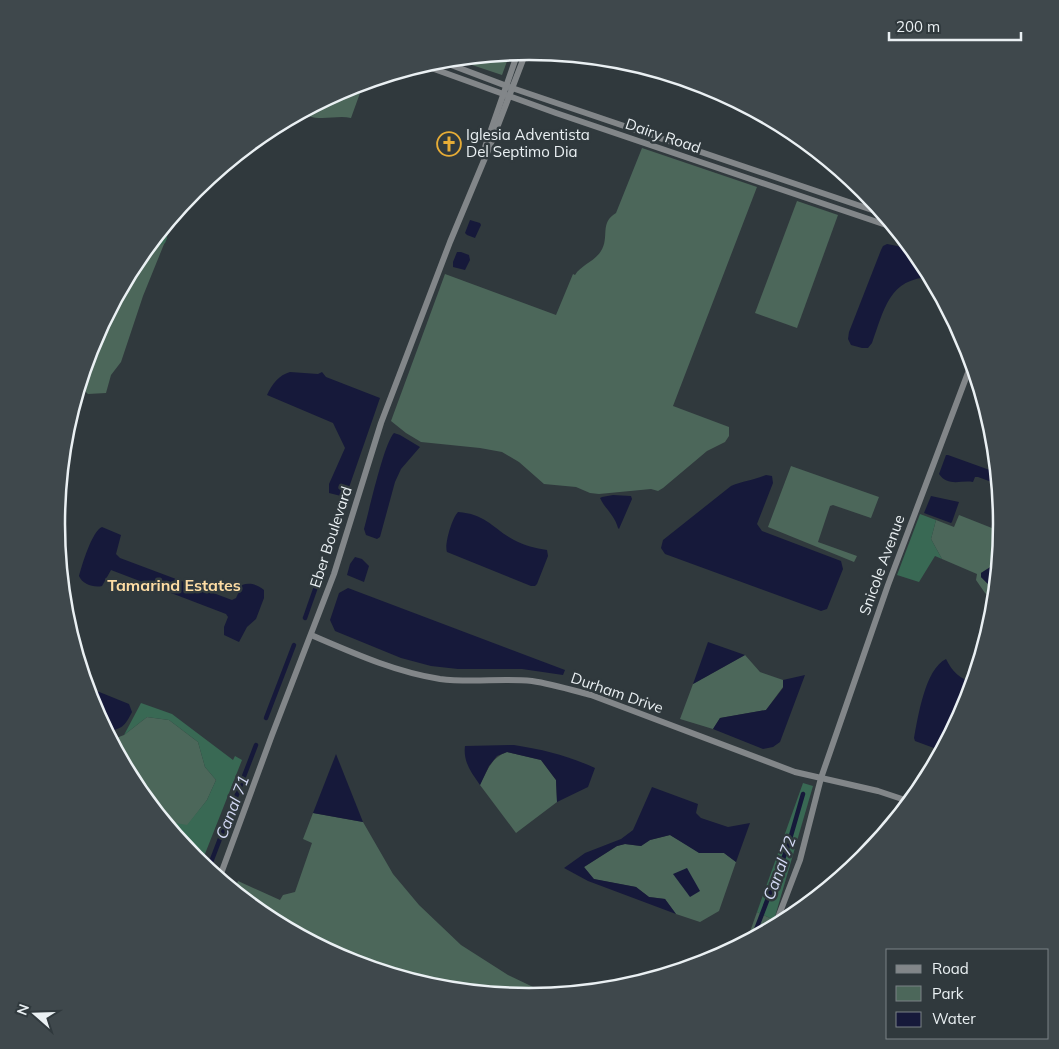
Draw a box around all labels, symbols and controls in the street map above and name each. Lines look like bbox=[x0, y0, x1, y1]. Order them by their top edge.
scale bar bbox=[889, 10, 1022, 42]
text: 200 m bbox=[896, 17, 940, 36]
street label: Dairy Road bbox=[623, 114, 703, 157]
place label: Iglesia Adventista Del Septimo Dia bbox=[466, 125, 590, 161]
church icon: Iglesia Adventista Del Septimo Dia bbox=[436, 131, 462, 157]
street label: Eber Boulevard bbox=[305, 484, 356, 590]
street label: Snicole Avenue bbox=[855, 512, 908, 618]
district label: Tamarind Estates bbox=[107, 575, 241, 595]
street label: Durham Drive bbox=[568, 668, 666, 717]
water label: Canal 71 bbox=[211, 772, 253, 842]
water label: Canal 72 bbox=[758, 833, 800, 903]
legend bbox=[886, 949, 1049, 1039]
text: Road bbox=[932, 959, 969, 978]
text: Park bbox=[932, 984, 964, 1003]
north arrow bbox=[10, 989, 60, 1039]
text: N bbox=[13, 1002, 33, 1018]
text: Water bbox=[932, 1009, 976, 1028]

